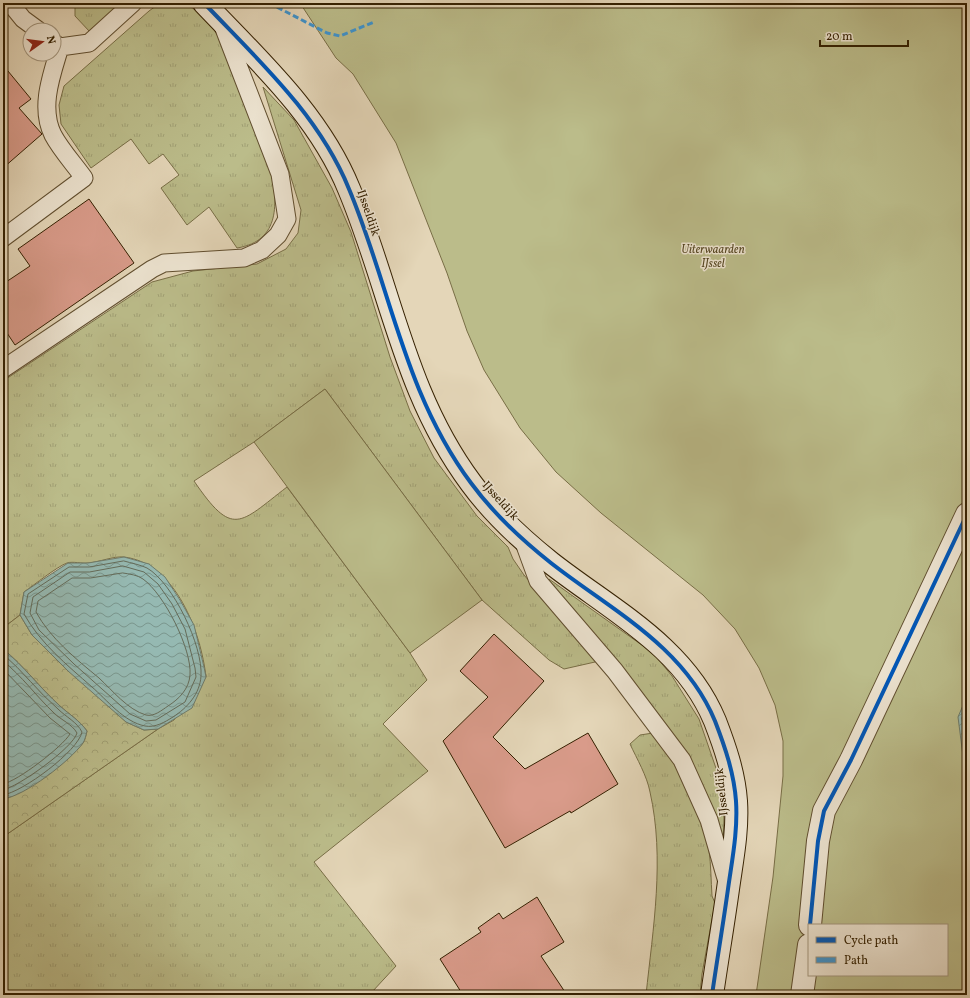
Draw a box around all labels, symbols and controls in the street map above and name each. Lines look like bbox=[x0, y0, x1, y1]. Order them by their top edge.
north arrow bbox=[22, 22, 62, 62]
scale bar bbox=[820, 22, 908, 48]
text: 20 m bbox=[826, 29, 853, 45]
text: N bbox=[42, 34, 58, 46]
street label: IJsseldijk bbox=[353, 188, 384, 239]
park label: Uiterwaarden IJssel bbox=[681, 242, 745, 272]
street label: IJsseldijk bbox=[478, 478, 522, 525]
street label: IJsseldijk bbox=[711, 767, 732, 817]
legend bbox=[808, 924, 948, 976]
text: Cycle path bbox=[844, 933, 899, 949]
text: Path bbox=[844, 953, 868, 969]

